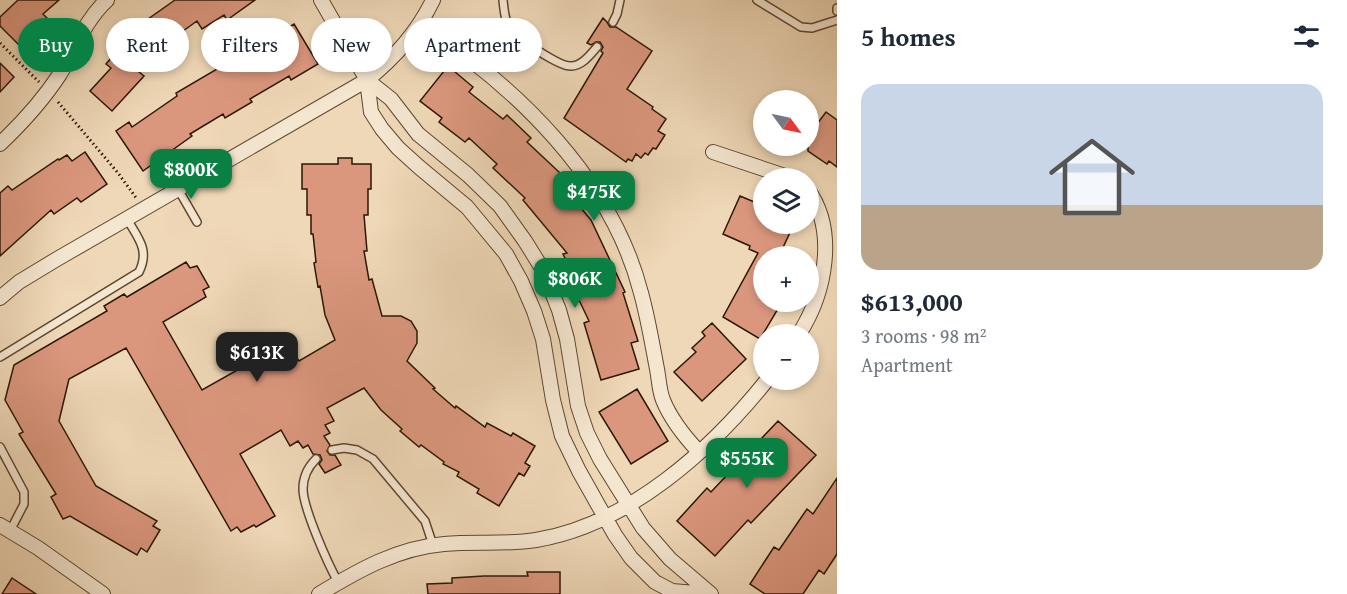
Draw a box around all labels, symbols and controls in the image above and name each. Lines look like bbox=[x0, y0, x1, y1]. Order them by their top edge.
text: 5 homes bbox=[861, 17, 956, 56]
chip: Buy bbox=[18, 18, 94, 72]
chip: Rent bbox=[106, 18, 189, 72]
chip: Filters bbox=[201, 18, 299, 72]
chip: New bbox=[311, 18, 392, 72]
chip: Apartment bbox=[404, 18, 542, 72]
icon: filters bbox=[1290, 20, 1323, 53]
north arrow bbox=[753, 90, 819, 156]
map controls bbox=[753, 90, 819, 390]
icon: home bbox=[1038, 123, 1146, 231]
pin: $800K bbox=[149, 149, 233, 200]
text: $800K bbox=[164, 154, 218, 183]
button: layers bbox=[753, 168, 819, 234]
pin: $475K bbox=[552, 171, 636, 222]
text: $475K bbox=[567, 176, 621, 205]
button: + bbox=[753, 246, 819, 312]
pin: $806K bbox=[533, 258, 617, 309]
text: $806K bbox=[548, 263, 602, 292]
text: $613,000 bbox=[861, 282, 963, 321]
text: 3 rooms · 98 m² bbox=[861, 321, 987, 350]
button: − bbox=[753, 324, 819, 390]
pin: $613K bbox=[215, 332, 299, 383]
text: $613K bbox=[230, 337, 284, 366]
text: Apartment bbox=[861, 350, 953, 379]
pin: $555K bbox=[705, 438, 789, 489]
text: $555K bbox=[720, 443, 774, 472]

